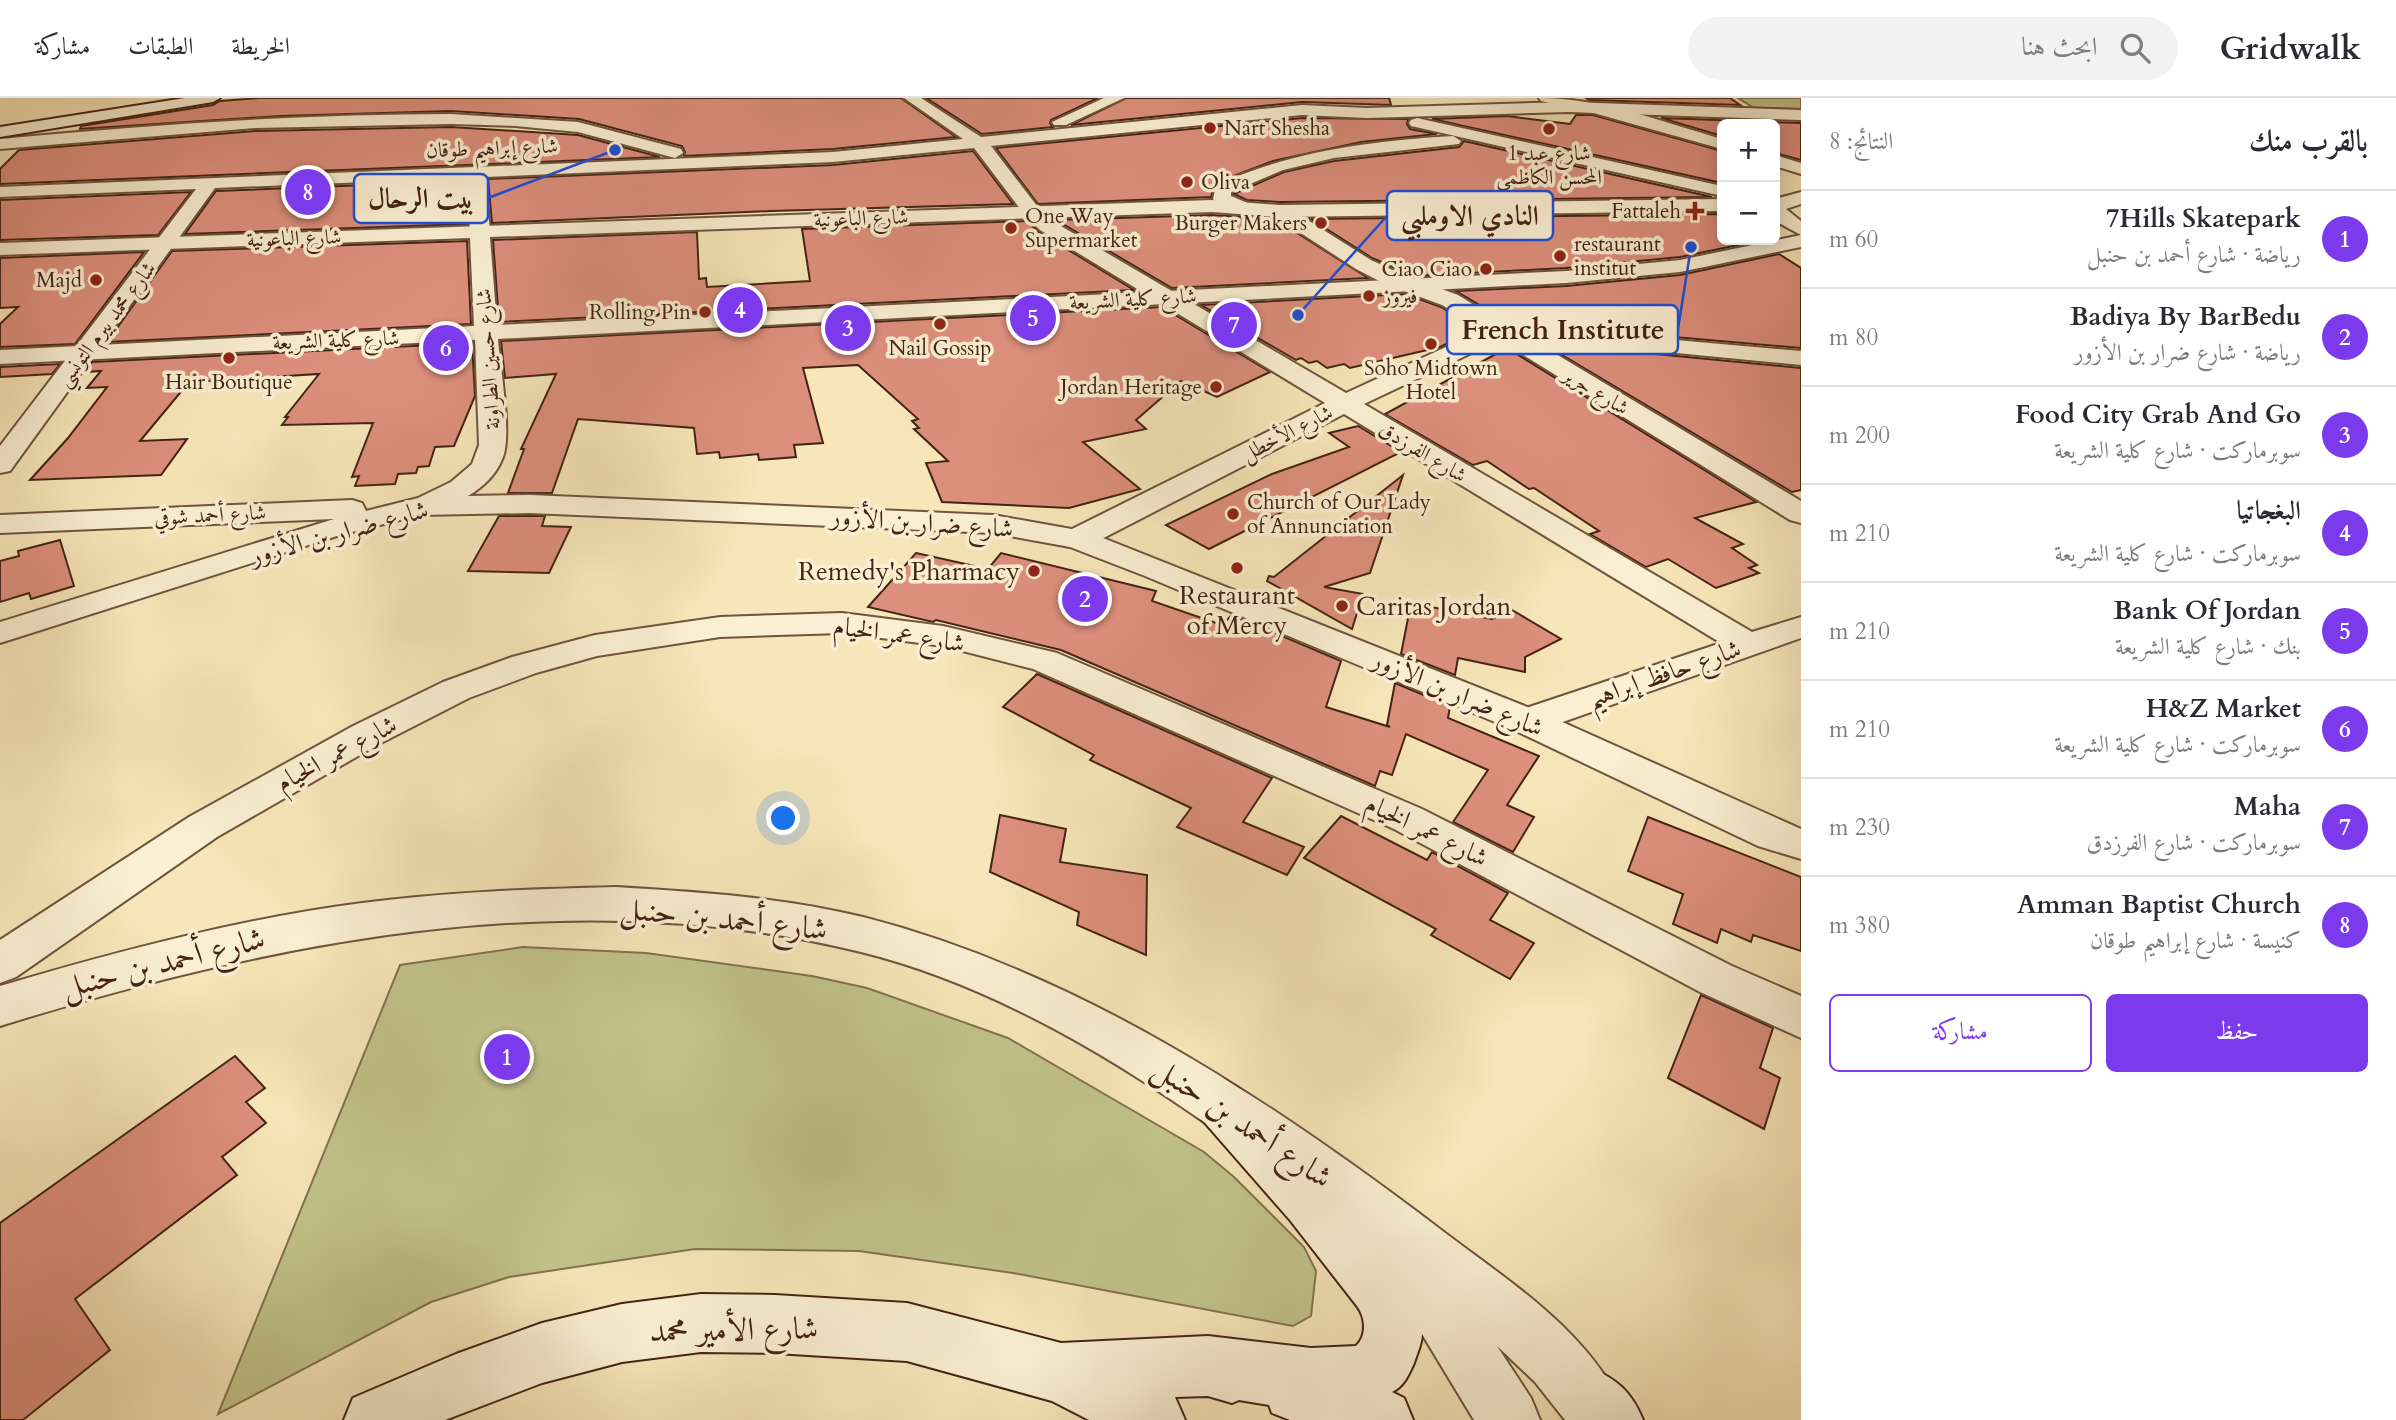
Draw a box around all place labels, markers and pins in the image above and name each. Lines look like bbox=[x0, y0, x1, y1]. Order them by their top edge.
place label: Nart Shesha bbox=[1224, 114, 1330, 143]
marker: Nart Shesha bbox=[1202, 120, 1218, 136]
marker: 1 شارع عبد المحسن الكاظمي bbox=[1541, 121, 1557, 137]
place label: 1 شارع عبد المحسن الكاظمي bbox=[1496, 139, 1602, 197]
pin: 8 bbox=[285, 166, 331, 218]
place label: Oliva bbox=[1201, 168, 1250, 197]
callout: بيت الرحال bbox=[354, 174, 488, 223]
marker: Oliva bbox=[1179, 174, 1195, 190]
callout: النادي الاوملبي bbox=[1387, 191, 1553, 240]
place label: Fattaleh bbox=[1611, 197, 1681, 226]
place label: One Way Supermarket bbox=[1025, 202, 1138, 255]
marker: Fattaleh bbox=[1687, 203, 1703, 219]
place label: Burger Makers bbox=[1175, 209, 1307, 238]
marker: Burger Makers bbox=[1313, 215, 1329, 231]
marker: One Way Supermarket bbox=[1003, 220, 1019, 236]
place label: restaurant institut bbox=[1574, 230, 1661, 283]
marker: restaurant institut bbox=[1552, 248, 1568, 264]
place label: Ciao Ciao bbox=[1382, 255, 1472, 284]
marker: Ciao Ciao bbox=[1478, 261, 1494, 277]
place label: Majd bbox=[36, 266, 82, 295]
marker: Majd bbox=[88, 272, 104, 288]
place label: فيروز bbox=[1381, 282, 1418, 311]
pin: 4 bbox=[717, 284, 763, 336]
marker: فيروز bbox=[1361, 288, 1377, 304]
pin: 5 bbox=[1010, 292, 1056, 344]
place label: Rolling Pin bbox=[589, 298, 691, 327]
pin: 7 bbox=[1211, 299, 1257, 351]
pin: 3 bbox=[825, 302, 871, 354]
marker: Rolling Pin bbox=[697, 304, 713, 320]
callout: French Institute bbox=[1447, 305, 1678, 354]
marker: Nail Gossip bbox=[932, 316, 948, 332]
pin: 6 bbox=[423, 322, 469, 374]
place label: Nail Gossip bbox=[889, 334, 991, 363]
marker: Soho Midtown Hotel bbox=[1423, 336, 1439, 352]
marker: Hair Boutique bbox=[221, 350, 237, 366]
place label: Soho Midtown Hotel bbox=[1364, 354, 1498, 407]
place label: Hair Boutique bbox=[165, 368, 293, 397]
place label: Jordan Heritage bbox=[1057, 373, 1202, 402]
marker: Jordan Heritage bbox=[1208, 379, 1224, 395]
place label: Church of Our Lady of Annunciation bbox=[1247, 488, 1431, 541]
marker: Church of Our Lady of Annunciation bbox=[1225, 506, 1241, 522]
place label: Remedy's Pharmacy bbox=[798, 554, 1020, 589]
marker: Restaurant of Mercy bbox=[1229, 560, 1245, 576]
marker: Remedy's Pharmacy bbox=[1026, 563, 1042, 579]
pin: 2 bbox=[1062, 573, 1108, 625]
place label: Restaurant of Mercy bbox=[1179, 578, 1295, 643]
place label: Caritas Jordan bbox=[1356, 589, 1511, 624]
marker: Caritas Jordan bbox=[1334, 598, 1350, 614]
pin: 1 bbox=[484, 1031, 530, 1083]

